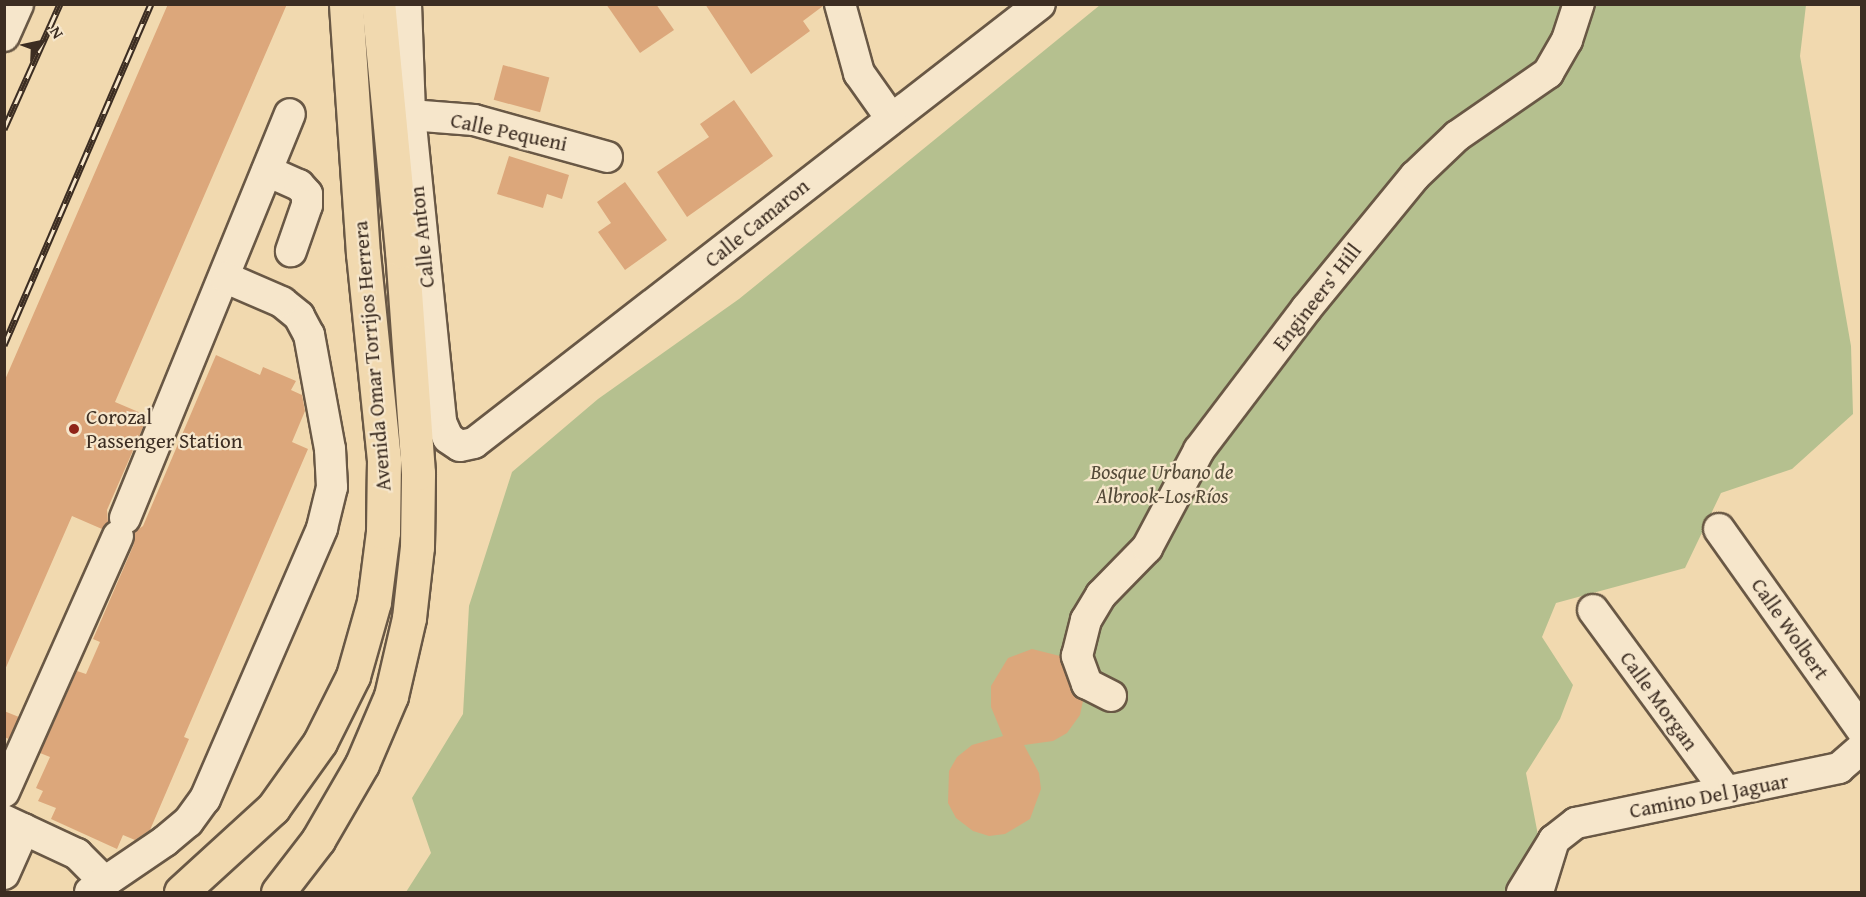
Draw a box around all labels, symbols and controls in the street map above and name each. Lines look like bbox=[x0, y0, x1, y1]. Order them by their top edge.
north arrow bbox=[12, 12, 72, 72]
text: N bbox=[44, 21, 70, 43]
street label: Calle Pequeni bbox=[448, 107, 570, 157]
street label: Calle Camaron bbox=[700, 173, 814, 273]
street label: Calle Anton bbox=[404, 185, 440, 289]
street label: Avenida Omar Torrijos Herrera bbox=[348, 220, 396, 492]
street label: Engineers' Hill bbox=[1267, 238, 1367, 356]
place label: Corozal Passenger Station bbox=[86, 404, 243, 454]
marker: Corozal Passenger Station bbox=[67, 422, 81, 436]
park label: Bosque Urbano de Albrook-Los Ríos bbox=[1091, 459, 1233, 509]
street label: Calle Wolbert bbox=[1746, 573, 1834, 685]
street label: Calle Morgan bbox=[1615, 647, 1703, 755]
street label: Camino Del Jaguar bbox=[1627, 768, 1791, 824]

